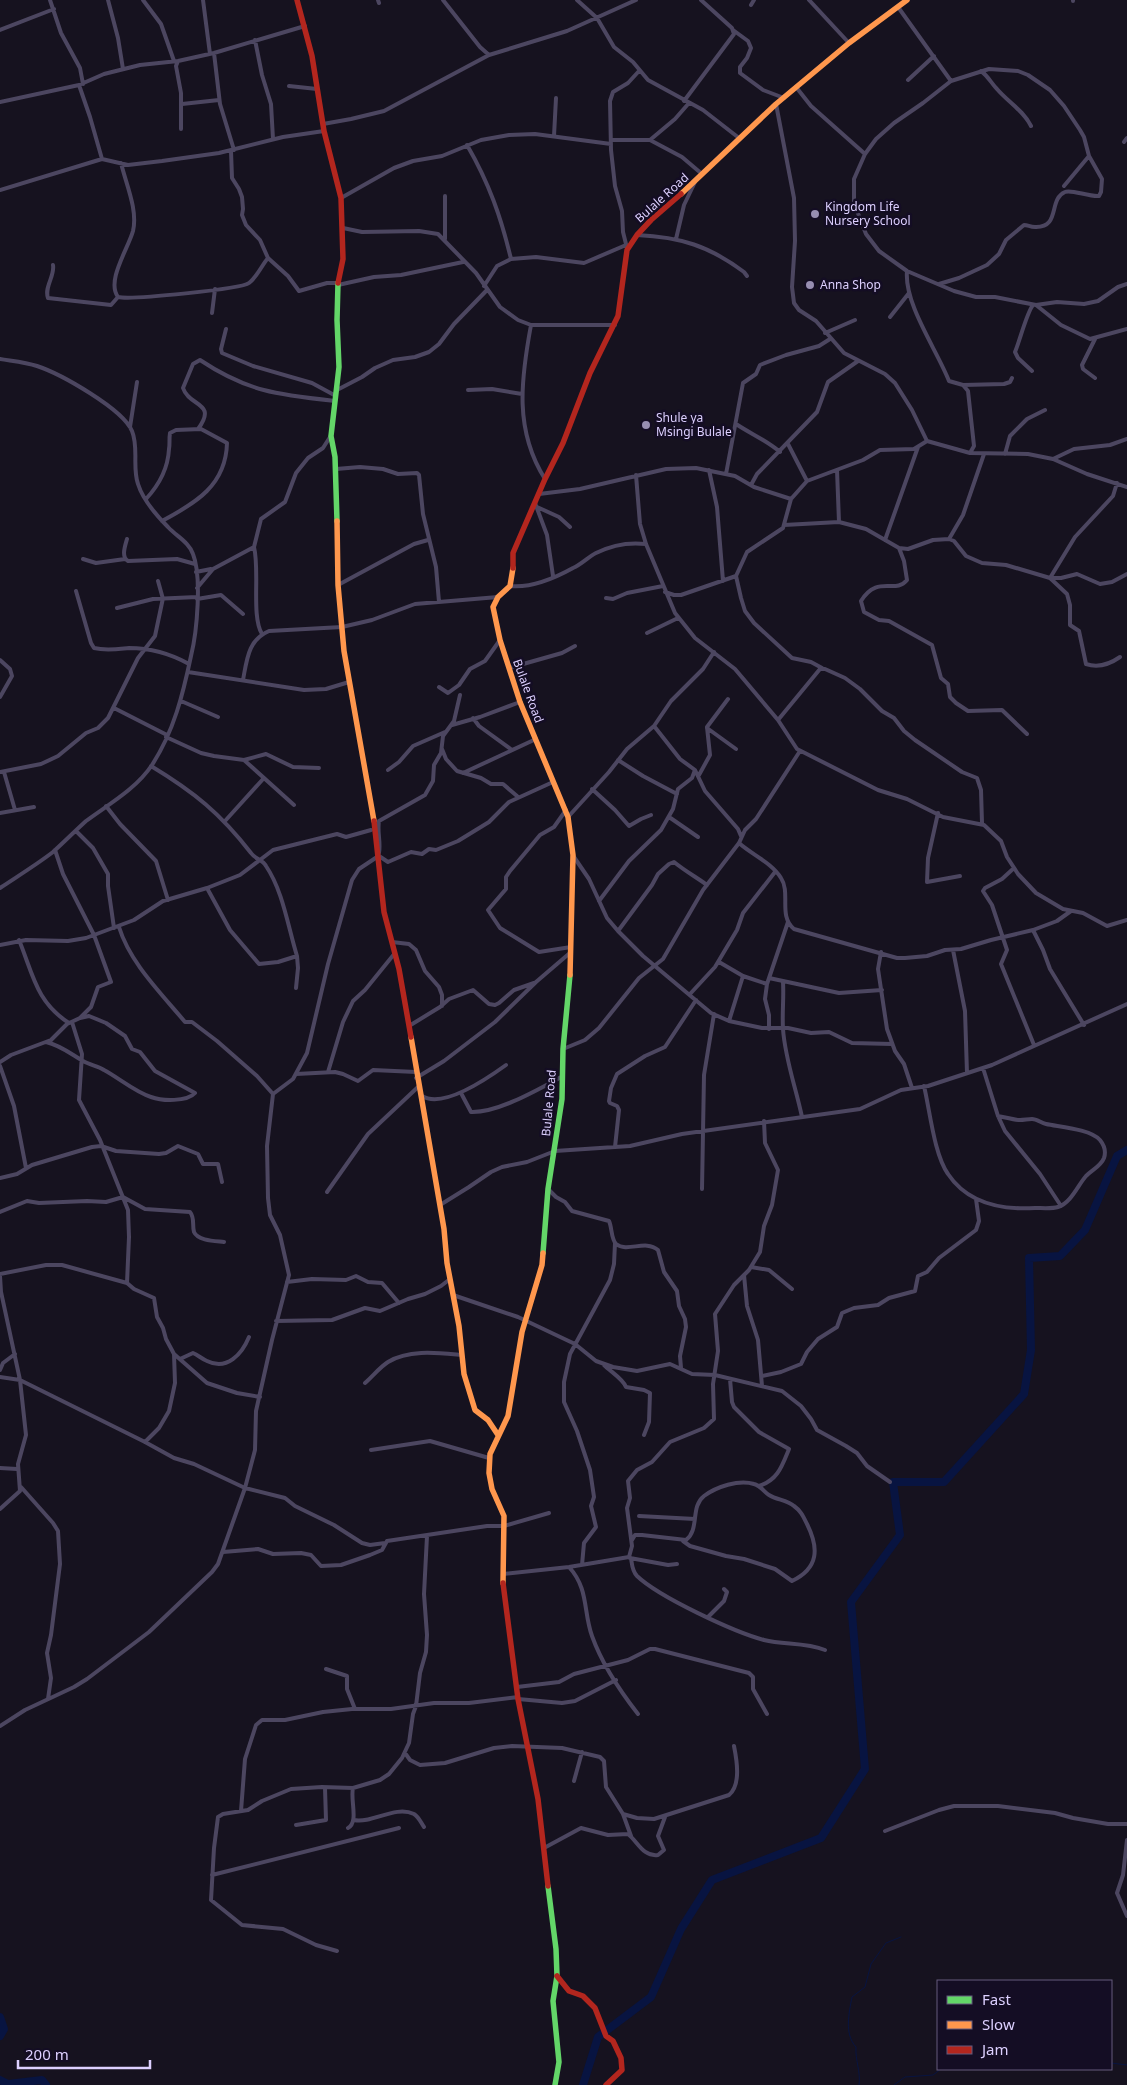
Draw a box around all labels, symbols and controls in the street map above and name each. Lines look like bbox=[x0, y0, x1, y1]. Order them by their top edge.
street label: Bulale Road bbox=[631, 169, 692, 226]
place label: Kingdom Life Nursery School bbox=[825, 198, 911, 229]
marker: Kingdom Life Nursery School bbox=[809, 208, 821, 220]
place label: Anna Shop bbox=[820, 276, 881, 293]
marker: Anna Shop bbox=[804, 279, 816, 291]
place label: Shule ya Msingi Bulale bbox=[656, 409, 732, 440]
marker: Shule ya Msingi Bulale bbox=[640, 419, 652, 431]
street label: Bulale Road bbox=[509, 657, 548, 725]
street label: Bulale Road bbox=[537, 1069, 560, 1137]
legend bbox=[937, 1980, 1112, 2070]
text: Fast bbox=[982, 1989, 1011, 2009]
text: Slow bbox=[982, 2014, 1015, 2034]
scale bar bbox=[18, 2038, 150, 2070]
text: Jam bbox=[980, 2039, 1009, 2059]
text: 200 m bbox=[25, 2044, 69, 2064]

